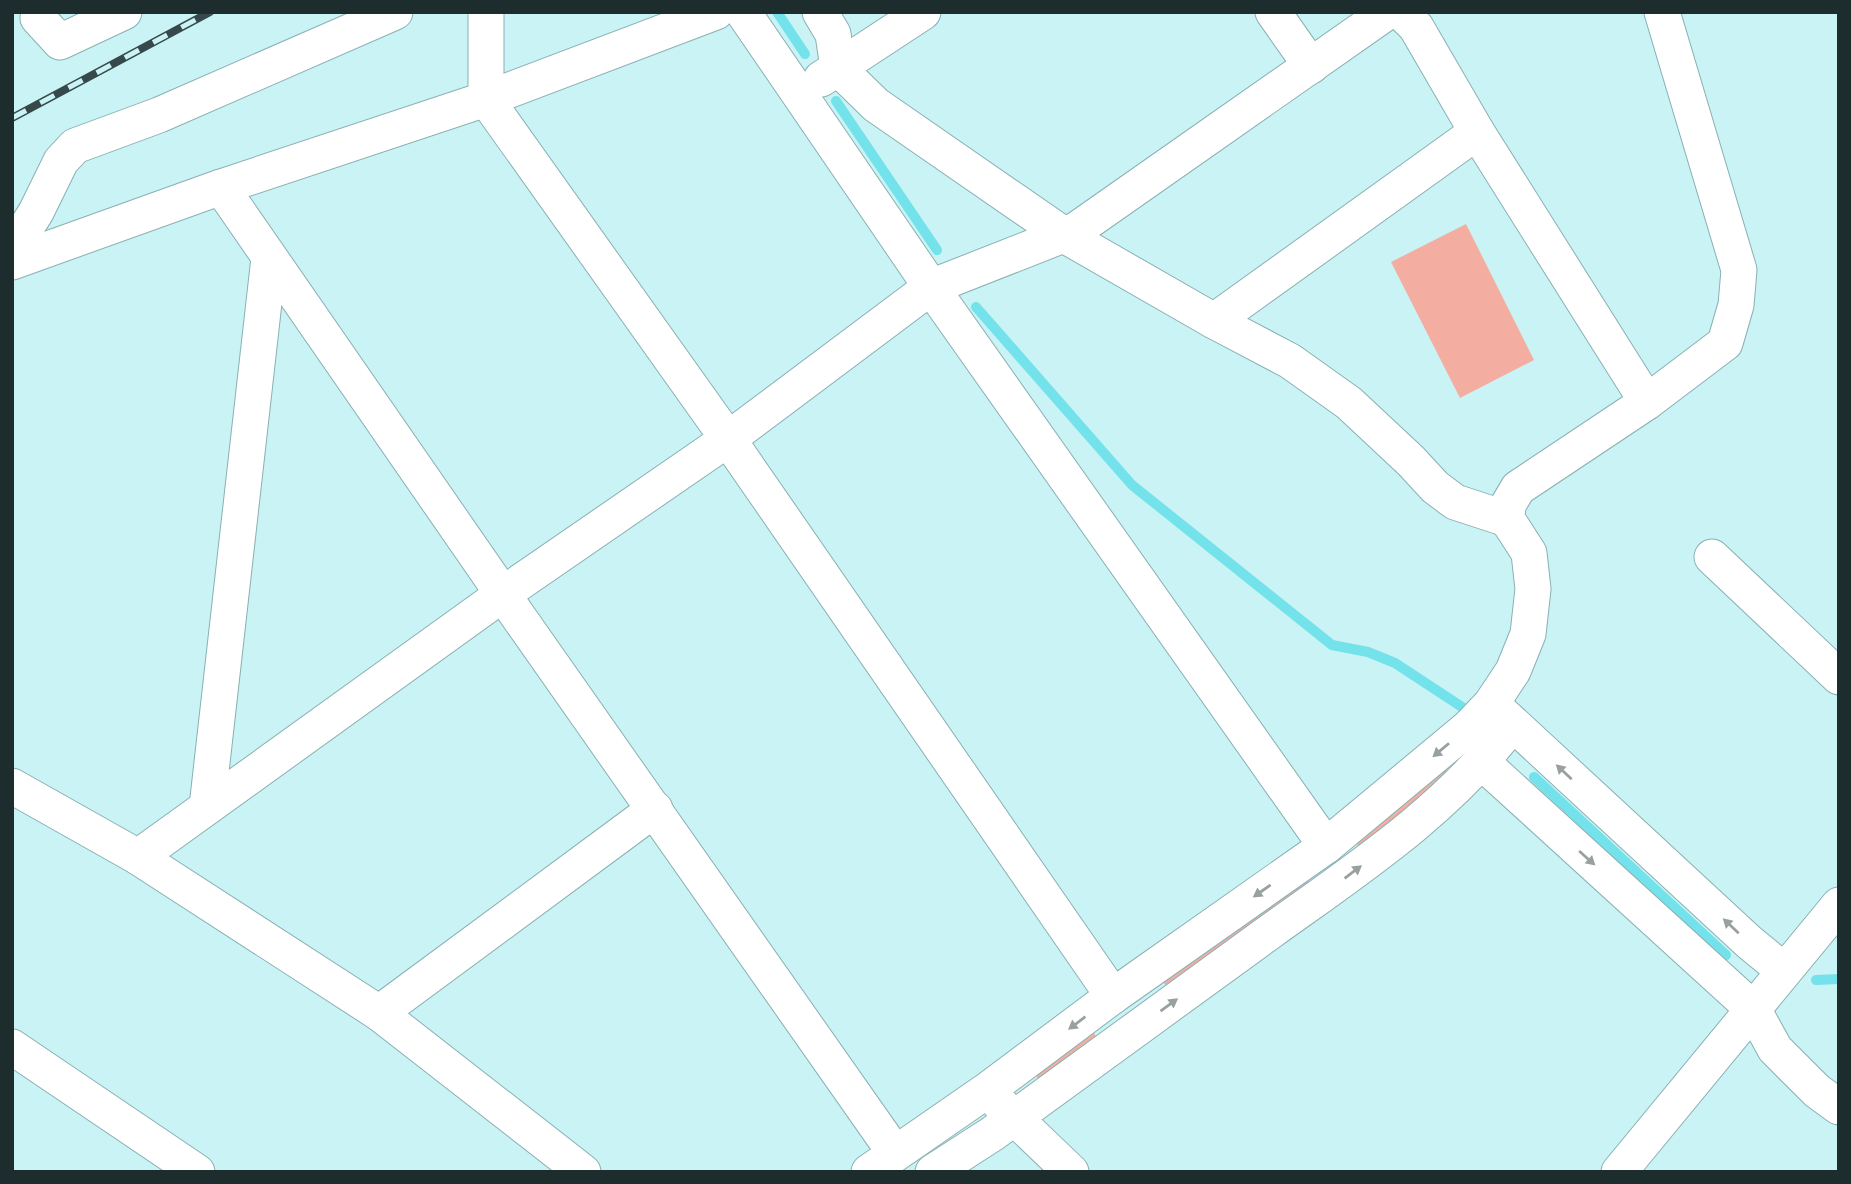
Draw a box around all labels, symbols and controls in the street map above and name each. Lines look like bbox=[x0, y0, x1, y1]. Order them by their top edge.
one-way arrow bbox=[1432, 743, 1450, 758]
one-way arrow bbox=[1555, 765, 1572, 780]
one-way arrow bbox=[1578, 850, 1596, 866]
one-way arrow bbox=[1343, 864, 1361, 879]
one-way arrow bbox=[1253, 884, 1271, 898]
one-way arrow bbox=[1723, 918, 1740, 934]
one-way arrow bbox=[1160, 999, 1178, 1013]
one-way arrow bbox=[1068, 1016, 1086, 1030]

